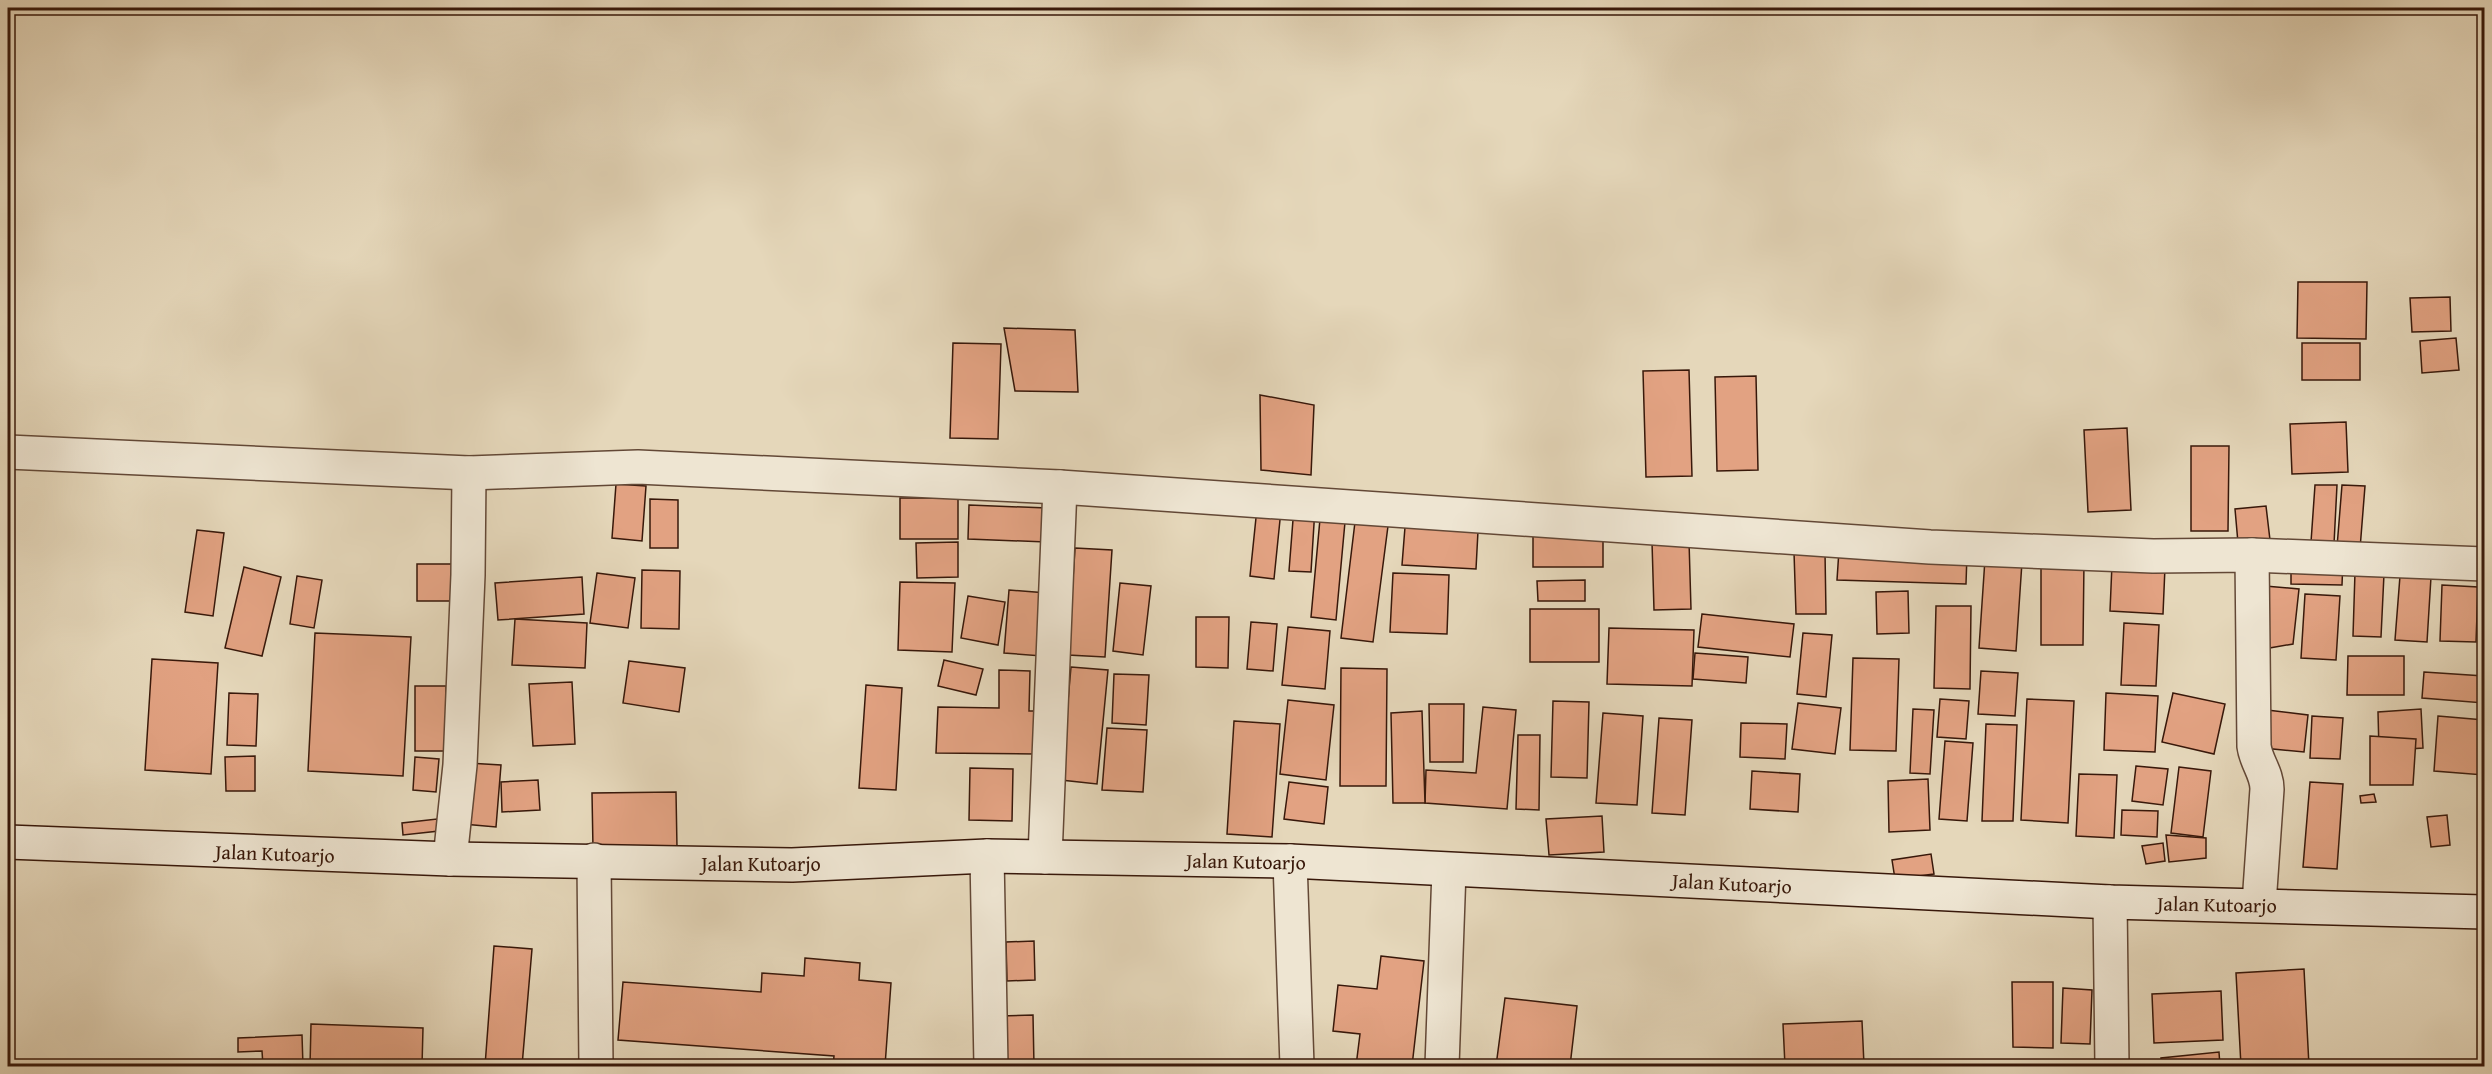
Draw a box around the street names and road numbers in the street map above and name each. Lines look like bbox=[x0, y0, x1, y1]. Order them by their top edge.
street label: Jalan Kutoarjo bbox=[212, 836, 335, 870]
street label: Jalan Kutoarjo bbox=[1183, 845, 1306, 877]
street label: Jalan Kutoarjo bbox=[698, 849, 821, 878]
street label: Jalan Kutoarjo bbox=[1668, 865, 1793, 901]
street label: Jalan Kutoarjo bbox=[2154, 888, 2277, 920]

